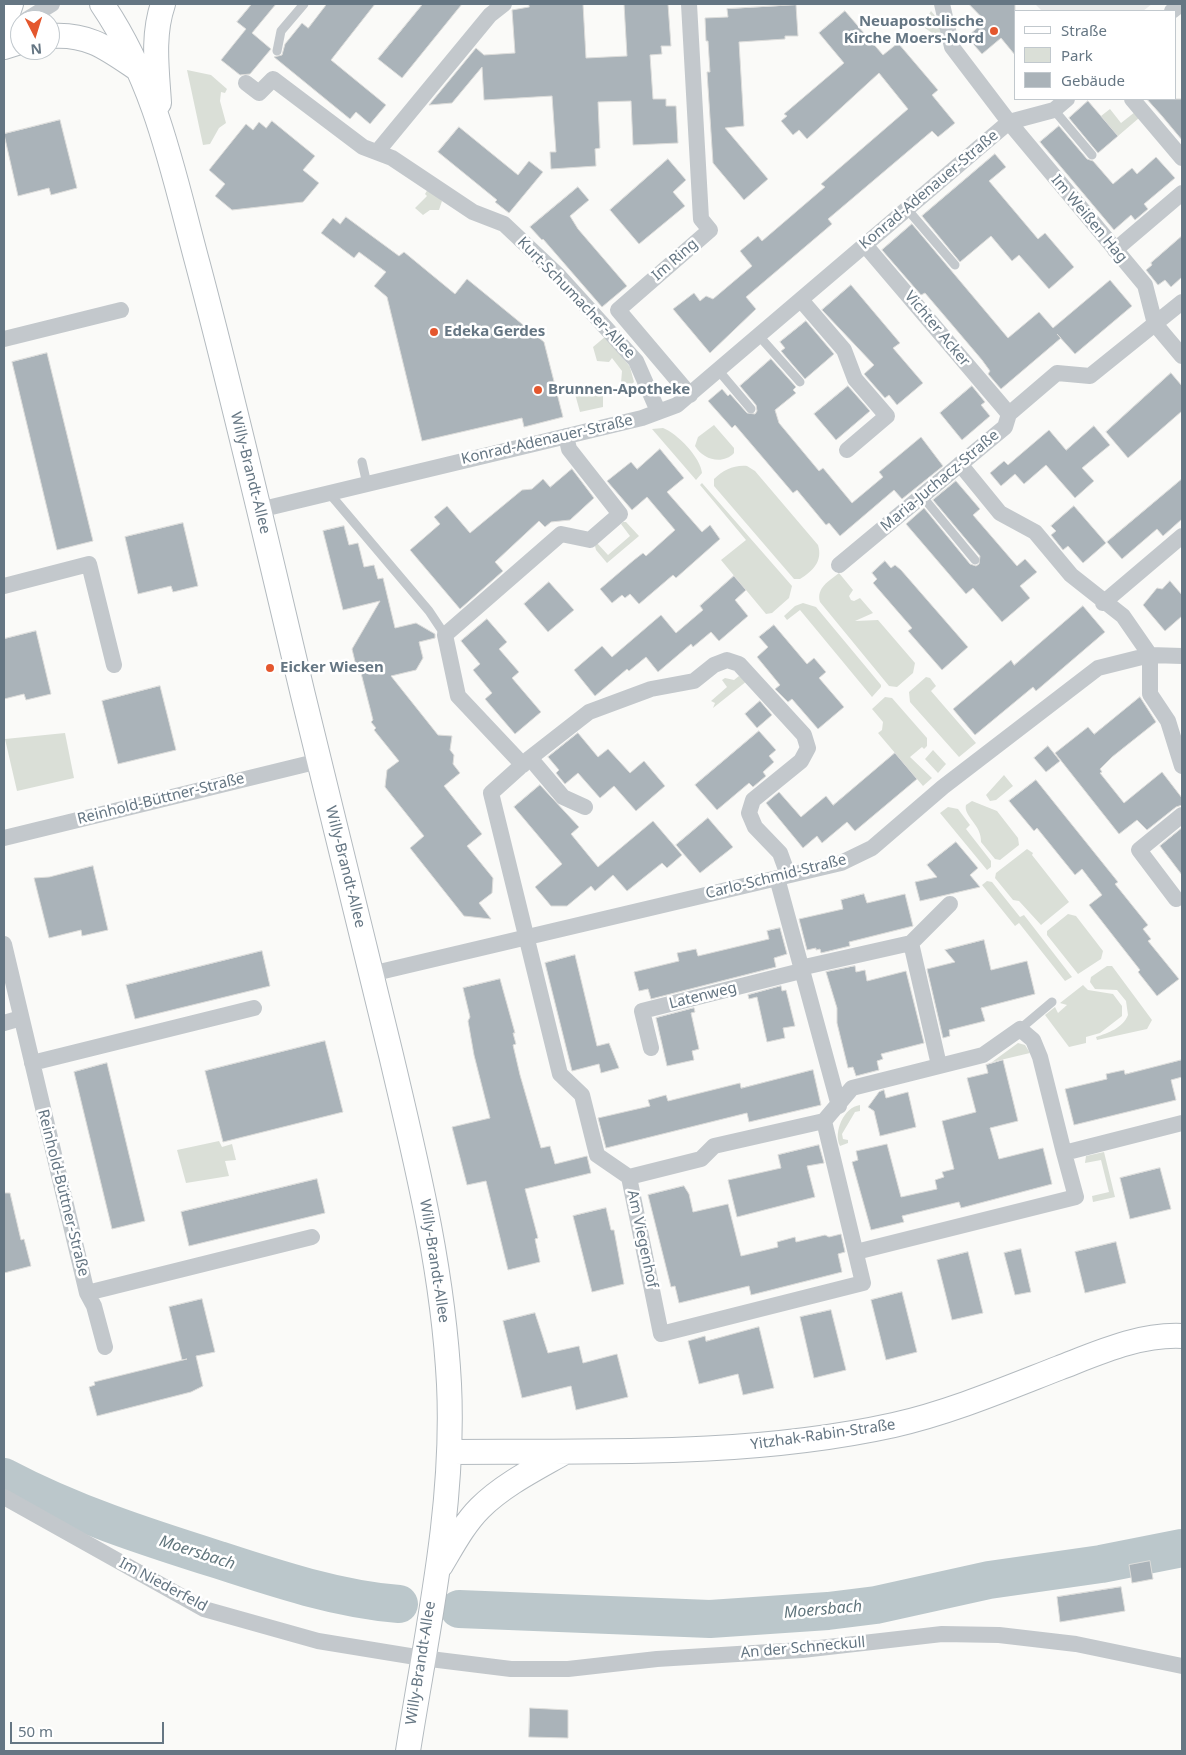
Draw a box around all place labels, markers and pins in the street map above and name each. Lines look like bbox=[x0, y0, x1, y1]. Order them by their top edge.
place label: Neuapostolische Kirche Moers-Nord bbox=[844, 13, 984, 48]
marker: Neuapostolische Kirche Moers-Nord bbox=[988, 25, 1000, 37]
place label: Edeka Gerdes bbox=[444, 323, 545, 341]
marker: Edeka Gerdes bbox=[428, 326, 440, 338]
place label: Brunnen-Apotheke bbox=[548, 381, 690, 399]
marker: Brunnen-Apotheke bbox=[532, 384, 544, 396]
place label: Eicker Wiesen bbox=[280, 659, 384, 677]
marker: Eicker Wiesen bbox=[264, 662, 276, 674]

